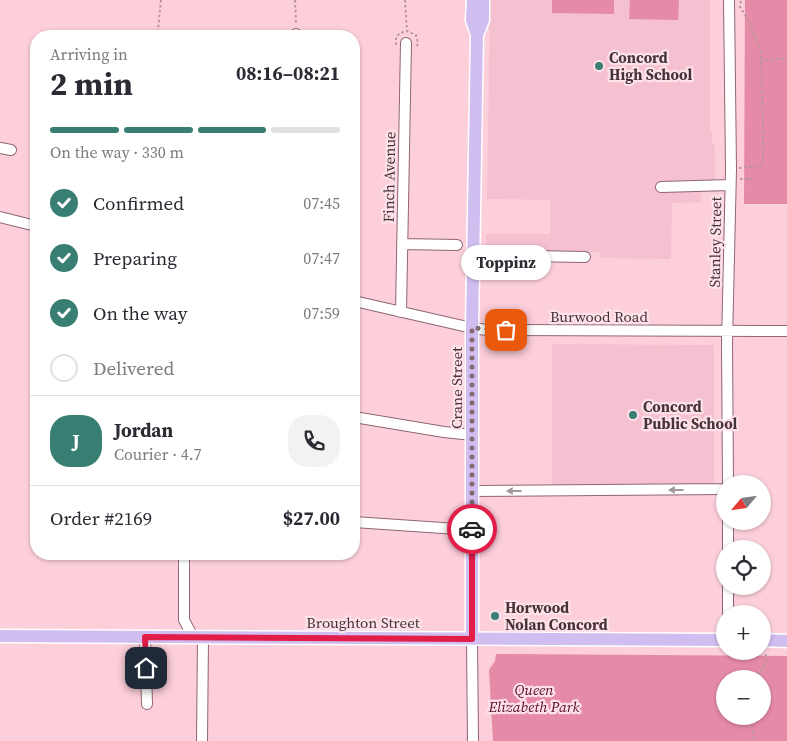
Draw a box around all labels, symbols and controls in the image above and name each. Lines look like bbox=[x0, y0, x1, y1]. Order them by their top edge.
text: Arriving in bbox=[50, 43, 128, 65]
place label: Concord High School bbox=[609, 47, 692, 85]
text: 08:16–08:21 bbox=[236, 60, 340, 86]
marker: Concord High School bbox=[593, 60, 605, 72]
text: 2 min bbox=[50, 62, 133, 106]
street label: Finch Avenue bbox=[378, 131, 400, 223]
text: On the way · 330 m bbox=[50, 141, 184, 163]
icon: check bbox=[50, 189, 78, 217]
text: Confirmed bbox=[93, 190, 184, 216]
text: 07:45 bbox=[303, 192, 340, 214]
street label: Stanley Street bbox=[704, 196, 726, 288]
icon: check bbox=[50, 244, 78, 272]
text: Preparing bbox=[93, 245, 177, 271]
callout: Toppinz bbox=[461, 245, 551, 280]
text: 07:47 bbox=[303, 247, 340, 269]
text: Toppinz bbox=[476, 251, 536, 273]
icon: check bbox=[50, 299, 78, 327]
text: On the way bbox=[93, 300, 188, 326]
text: 07:59 bbox=[303, 302, 340, 324]
street label: Burwood Road bbox=[550, 306, 648, 327]
pin bbox=[485, 309, 527, 351]
icon: bag bbox=[492, 316, 520, 344]
street label: Crane Street bbox=[446, 347, 467, 429]
text: Delivered bbox=[93, 355, 174, 381]
place label: Concord Public School bbox=[643, 396, 738, 434]
marker: Concord Public School bbox=[627, 409, 639, 421]
button: phone bbox=[288, 415, 340, 467]
text: Jordan bbox=[114, 417, 173, 443]
text: J bbox=[72, 428, 80, 454]
text: Courier · 4.7 bbox=[114, 443, 202, 465]
north arrow bbox=[716, 475, 771, 530]
map controls bbox=[716, 475, 771, 725]
one-way arrow bbox=[668, 486, 684, 494]
one-way arrow bbox=[506, 487, 522, 495]
courier bbox=[447, 504, 497, 554]
text: Order #2169 bbox=[50, 505, 152, 531]
text: $27.00 bbox=[283, 505, 340, 531]
icon: car bbox=[458, 515, 486, 543]
button: locate bbox=[716, 540, 771, 595]
place label: Horwood Nolan Concord bbox=[505, 597, 608, 635]
button: + bbox=[716, 605, 771, 660]
marker: Horwood Nolan Concord bbox=[489, 610, 501, 622]
street label: Broughton Street bbox=[306, 612, 420, 633]
pin bbox=[125, 647, 167, 689]
icon: home bbox=[132, 654, 160, 682]
button: − bbox=[716, 670, 771, 725]
park label: Queen Elizabeth Park bbox=[487, 679, 581, 717]

